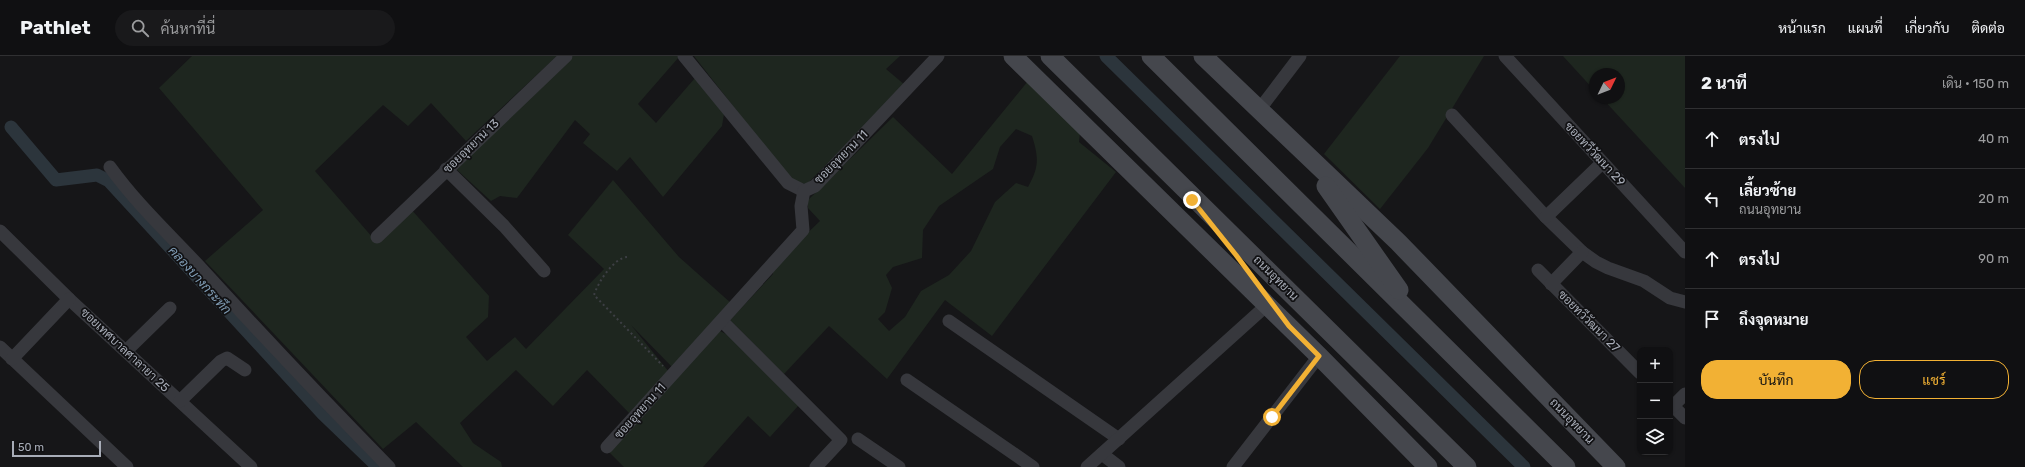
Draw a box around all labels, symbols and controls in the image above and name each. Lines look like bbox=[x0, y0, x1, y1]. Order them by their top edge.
search box bbox=[115, 10, 395, 46]
text: Pathlet bbox=[20, 16, 91, 39]
icon: search bbox=[129, 17, 151, 39]
text: ค้นหาที่นี่ bbox=[161, 20, 215, 38]
text: หน้าแรก bbox=[1778, 20, 1826, 37]
text: แผนที่ bbox=[1848, 20, 1883, 37]
text: เกี่ยวกับ bbox=[1905, 20, 1949, 37]
text: ติดต่อ bbox=[1971, 20, 2005, 37]
north arrow bbox=[1589, 68, 1625, 104]
text: 2 นาที bbox=[1701, 73, 1747, 93]
text: เดิน · 150 m bbox=[1942, 76, 2009, 91]
street label: ซอยอุทยาน 13 bbox=[440, 116, 503, 177]
street label: ซอยทวีวัฒนา 29 bbox=[1562, 119, 1629, 189]
street label: ซอยอุทยาน 11 bbox=[811, 127, 872, 188]
icon: ahead bbox=[1701, 128, 1723, 150]
text: ตรงไป bbox=[1739, 131, 1780, 149]
text: 40 m bbox=[1978, 131, 2009, 146]
text: เลี้ยวซ้าย bbox=[1739, 182, 1796, 200]
icon: left bbox=[1701, 188, 1723, 210]
route end bbox=[1183, 191, 1201, 209]
text: 20 m bbox=[1978, 191, 2009, 206]
text: ถนนอุทยาน bbox=[1739, 202, 1801, 217]
water label: คลองบางกระทึก bbox=[166, 242, 235, 317]
icon: ahead bbox=[1701, 248, 1723, 270]
text: ตรงไป bbox=[1739, 251, 1780, 269]
text: 90 m bbox=[1978, 251, 2009, 266]
street label: ถนนอุทยาน bbox=[1249, 253, 1302, 305]
street label: ซอยทวีวัฒนา 27 bbox=[1555, 287, 1623, 355]
street label: ซอยเทศบาลศาลายา 25 bbox=[78, 305, 172, 395]
icon: arrive bbox=[1701, 308, 1723, 330]
text: ถึงจุดหมาย bbox=[1739, 311, 1809, 329]
map controls bbox=[1637, 347, 1673, 455]
button: + bbox=[1637, 347, 1673, 383]
button: บันทึก bbox=[1701, 360, 1851, 399]
button: แชร์ bbox=[1859, 360, 2009, 399]
street label: ซอยอุทยาน 11 bbox=[611, 380, 670, 443]
button: − bbox=[1637, 383, 1673, 419]
street label: ถนนอุทยาน bbox=[1546, 395, 1597, 448]
route start bbox=[1263, 408, 1281, 426]
button: layers bbox=[1637, 419, 1673, 455]
scale bar bbox=[12, 439, 101, 458]
text: 50 m bbox=[18, 441, 44, 454]

